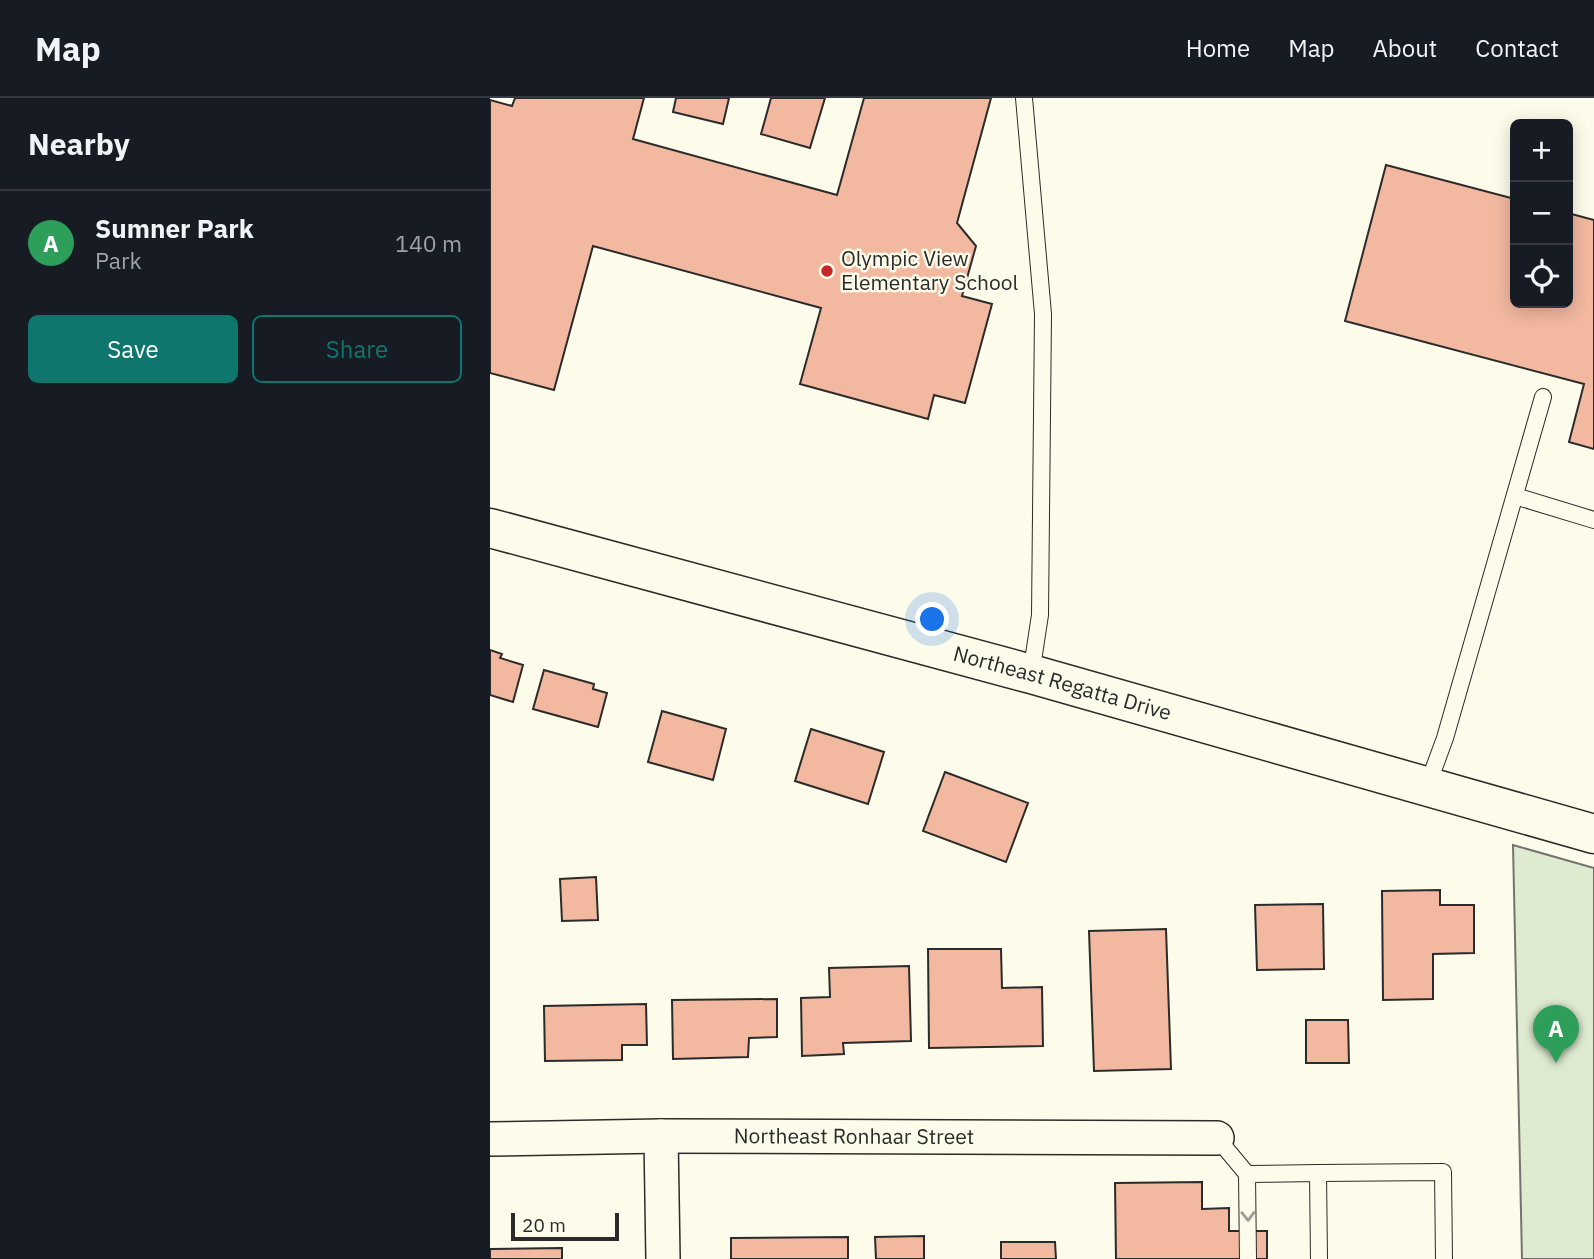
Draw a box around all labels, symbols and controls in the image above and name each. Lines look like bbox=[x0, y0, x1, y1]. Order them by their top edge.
text: Map bbox=[35, 27, 101, 70]
text: Home bbox=[1186, 32, 1250, 64]
text: Map bbox=[1288, 32, 1334, 64]
text: About bbox=[1372, 32, 1437, 64]
text: Contact bbox=[1475, 32, 1559, 64]
map controls bbox=[1510, 119, 1573, 308]
button: + bbox=[1510, 119, 1573, 182]
text: Nearby bbox=[28, 124, 130, 163]
button: − bbox=[1510, 182, 1573, 245]
text: Sumner Park bbox=[95, 211, 254, 245]
text: A bbox=[43, 228, 59, 258]
text: 140 m bbox=[395, 228, 462, 258]
place label: Olympic View Elementary School bbox=[841, 244, 1018, 296]
text: Park bbox=[95, 245, 142, 275]
button: locate bbox=[1510, 245, 1573, 308]
marker: Olympic View Elementary School bbox=[819, 263, 835, 279]
button: Save bbox=[28, 315, 238, 383]
button: Share bbox=[252, 315, 462, 383]
your location bbox=[915, 602, 949, 636]
street label: Northeast Regatta Drive bbox=[950, 639, 1175, 726]
pin: A bbox=[1533, 1005, 1579, 1063]
street label: Northeast Ronhaar Street bbox=[734, 1121, 974, 1150]
scale bar bbox=[511, 1210, 620, 1242]
one-way arrow bbox=[1240, 1212, 1256, 1222]
text: 20 m bbox=[522, 1213, 566, 1237]

